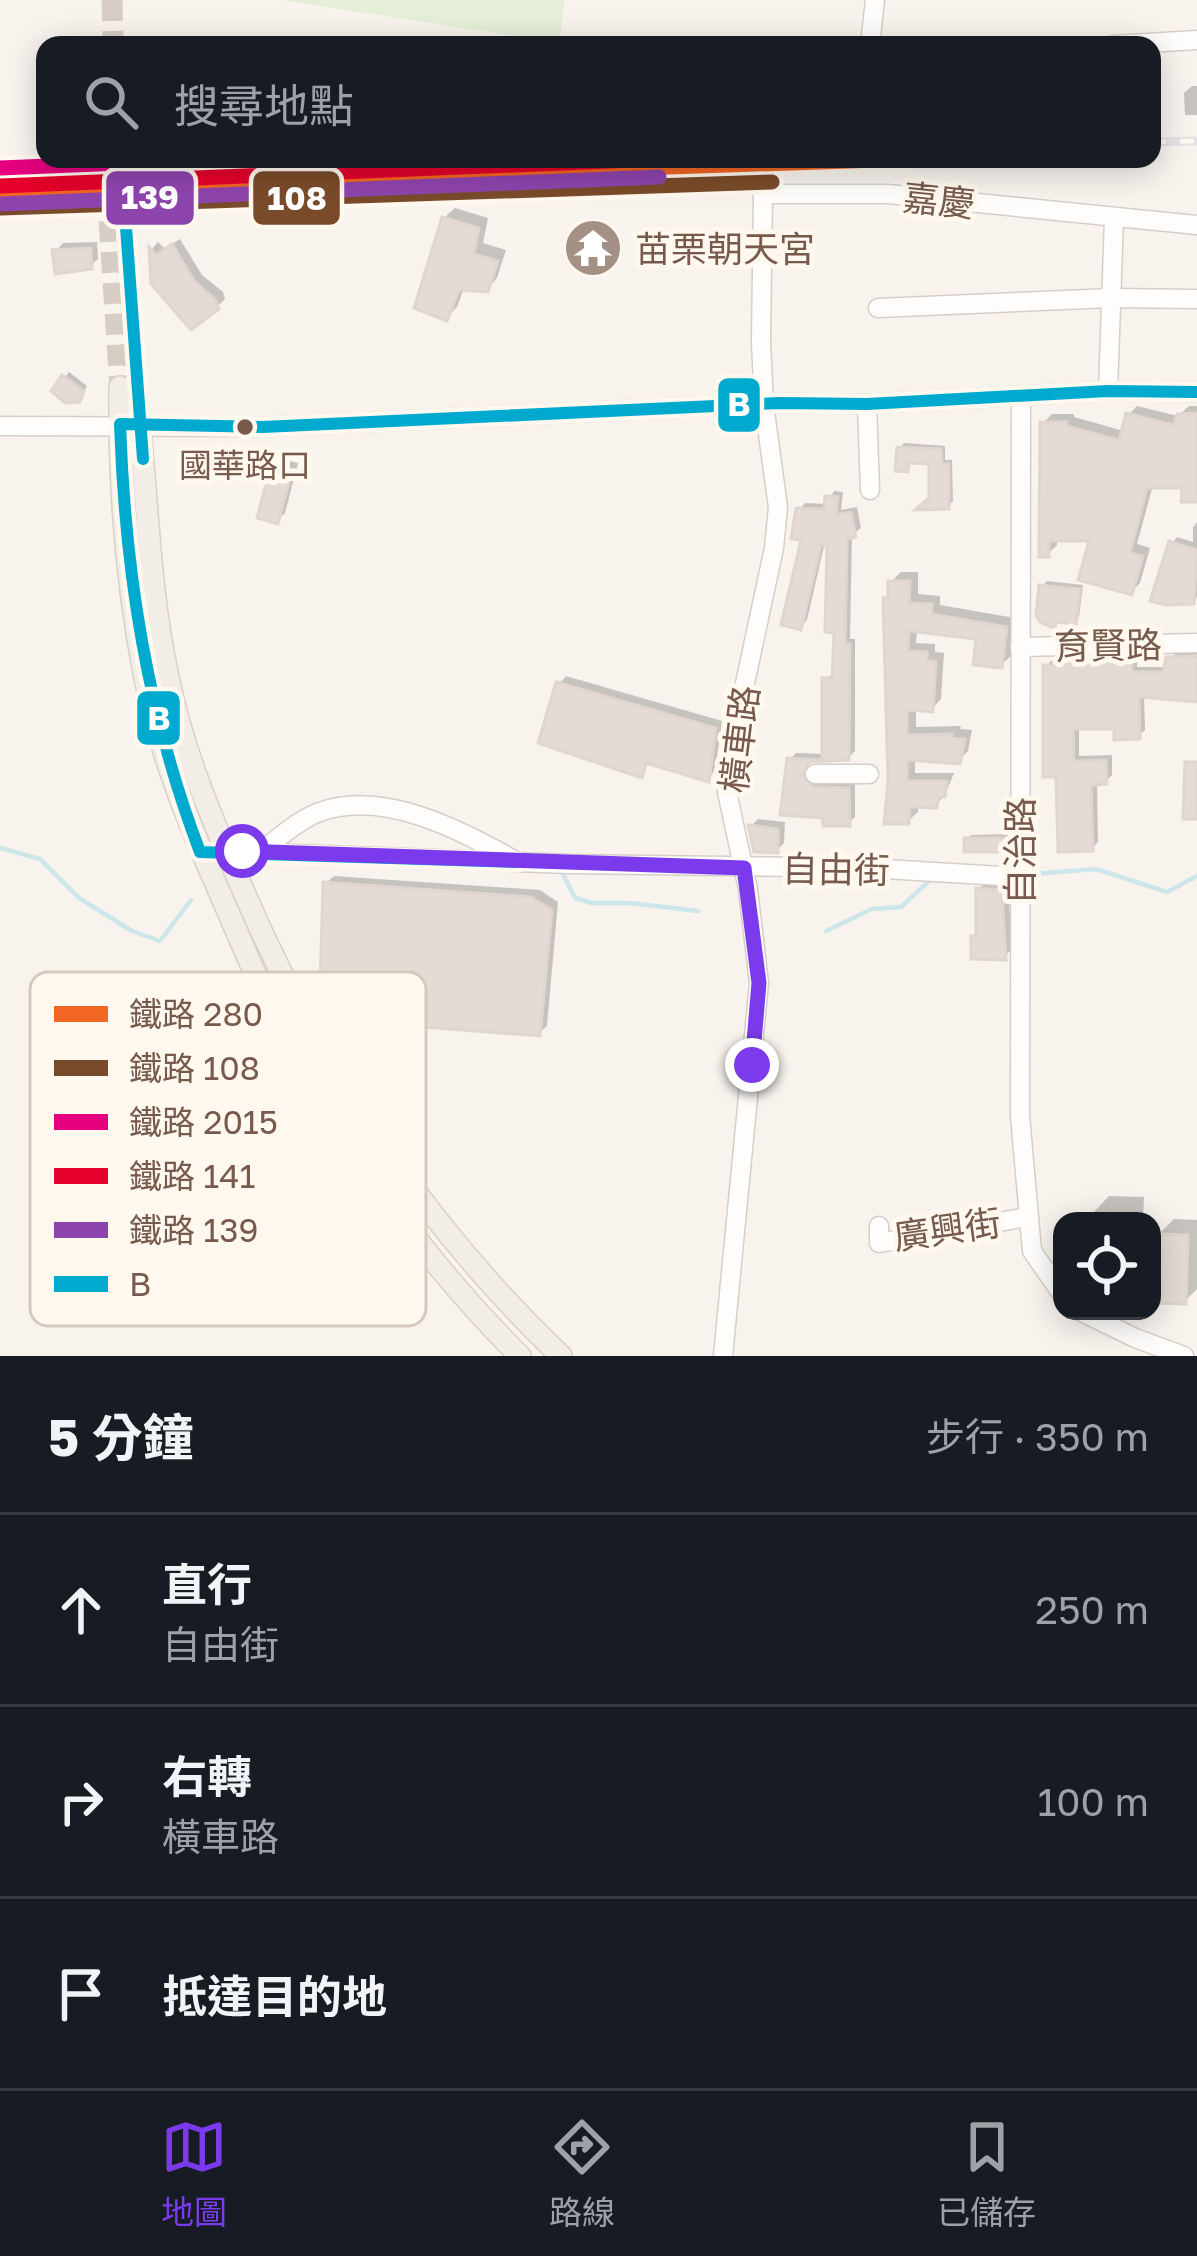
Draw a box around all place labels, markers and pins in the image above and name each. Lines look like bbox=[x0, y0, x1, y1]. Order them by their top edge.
temple icon: 苗栗朝天宮 bbox=[562, 217, 624, 279]
place label: 苗栗朝天宮 bbox=[635, 227, 815, 270]
marker: 國華路口 bbox=[234, 416, 256, 438]
place label: 國華路口 bbox=[179, 445, 311, 484]

